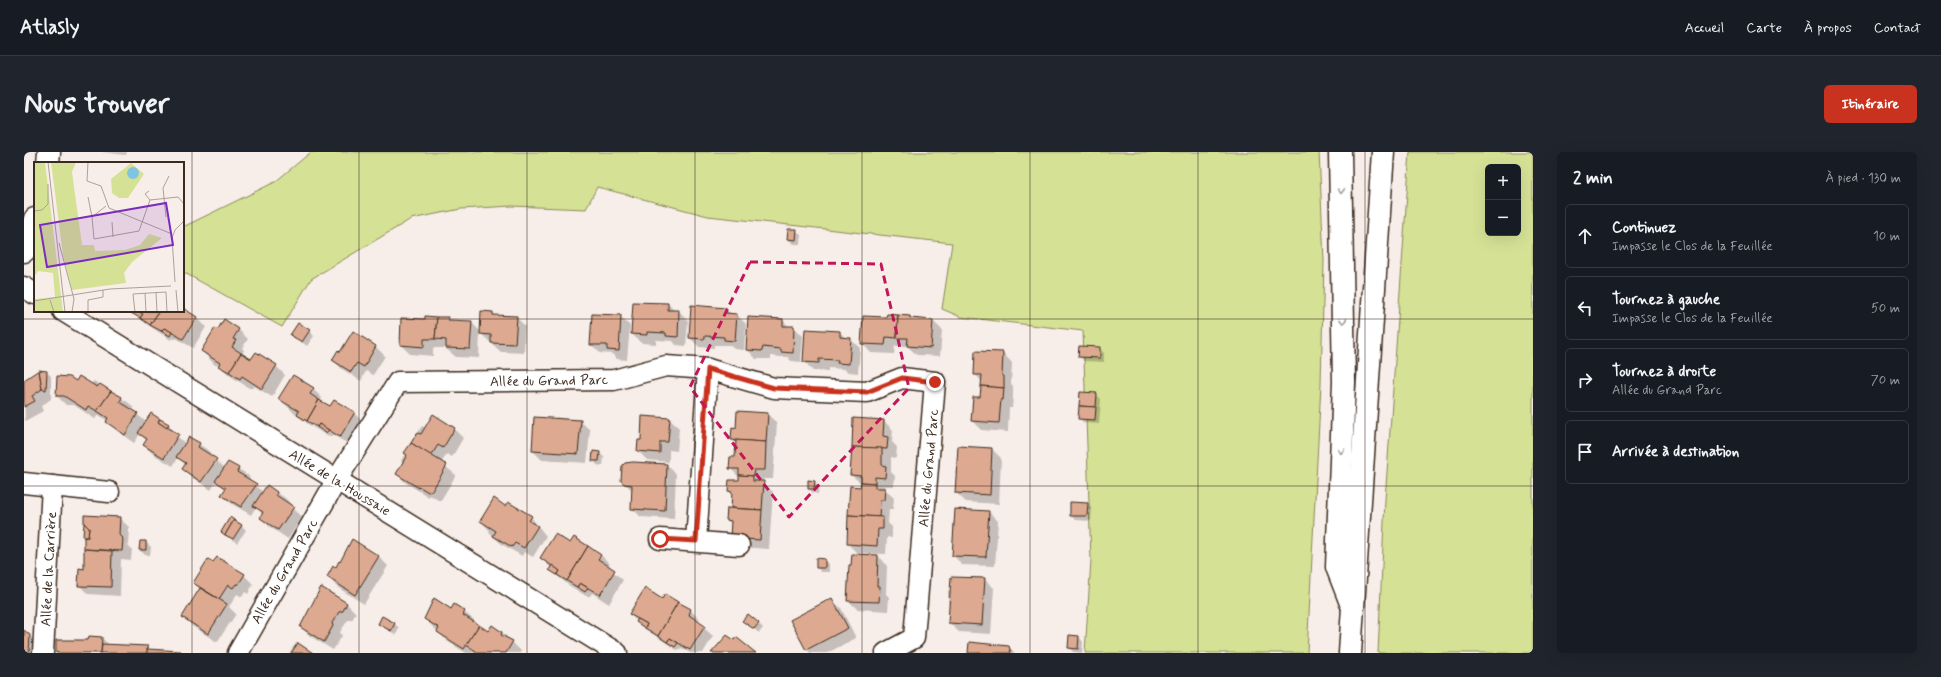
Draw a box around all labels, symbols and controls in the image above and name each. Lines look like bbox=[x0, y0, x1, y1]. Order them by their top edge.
text: Atlasly bbox=[20, 15, 79, 40]
text: Accueil bbox=[1685, 19, 1724, 37]
text: Carte bbox=[1746, 19, 1782, 37]
text: À propos bbox=[1804, 19, 1852, 37]
text: Contact bbox=[1874, 19, 1921, 37]
button: Itinéraire bbox=[1824, 85, 1917, 123]
text: Nous trouver bbox=[24, 86, 169, 123]
inset map bbox=[34, 162, 184, 312]
map controls bbox=[1485, 164, 1521, 236]
button: + bbox=[1485, 164, 1521, 200]
text: 2 min bbox=[1573, 167, 1613, 189]
text: À pied · 130 m bbox=[1825, 170, 1901, 187]
one-way arrow bbox=[1337, 188, 1345, 194]
button: − bbox=[1485, 200, 1521, 236]
text: Continuez bbox=[1612, 218, 1676, 238]
icon: ahead bbox=[1574, 225, 1596, 247]
text: 10 m bbox=[1873, 228, 1900, 245]
text: Impasse le Clos de la Feuillée bbox=[1612, 238, 1773, 255]
text: Tournez à gauche bbox=[1612, 290, 1720, 310]
icon: left bbox=[1574, 297, 1596, 319]
text: 50 m bbox=[1871, 300, 1900, 317]
text: Impasse le Clos de la Feuillée bbox=[1612, 310, 1773, 327]
one-way arrow bbox=[1339, 318, 1347, 324]
text: Tournez à droite bbox=[1612, 362, 1716, 382]
icon: right bbox=[1574, 369, 1596, 391]
street label: Allée du Grand Parc bbox=[490, 371, 609, 391]
text: 70 m bbox=[1871, 372, 1900, 389]
route end bbox=[926, 373, 944, 391]
text: Allée du Grand Parc bbox=[1612, 382, 1722, 399]
street label: Allée du Grand Parc bbox=[915, 408, 943, 528]
icon: arrive bbox=[1574, 441, 1596, 463]
text: Arrivée à destination bbox=[1612, 442, 1739, 462]
street label: Allée de la Houssaie bbox=[285, 445, 394, 520]
one-way arrow bbox=[1337, 448, 1346, 454]
street label: Allée de la Carrière bbox=[37, 511, 61, 627]
street label: Allée du Grand Parc bbox=[247, 515, 323, 627]
route start bbox=[651, 530, 669, 548]

